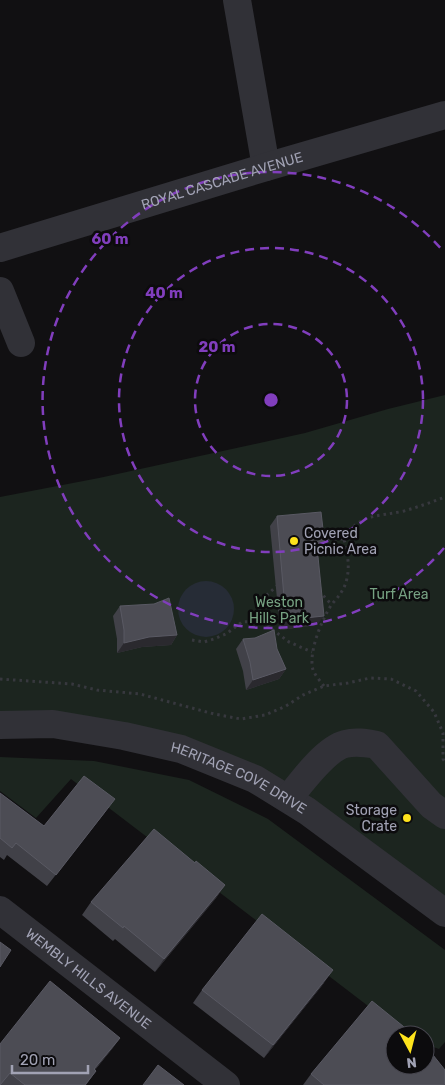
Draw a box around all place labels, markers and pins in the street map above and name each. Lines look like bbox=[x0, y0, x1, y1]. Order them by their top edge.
centre of rings bbox=[262, 391, 280, 409]
place label: Covered Picnic Area bbox=[304, 525, 377, 558]
marker: Covered Picnic Area bbox=[288, 535, 300, 547]
place label: Storage Crate bbox=[346, 802, 397, 835]
marker: Storage Crate bbox=[401, 812, 413, 824]

